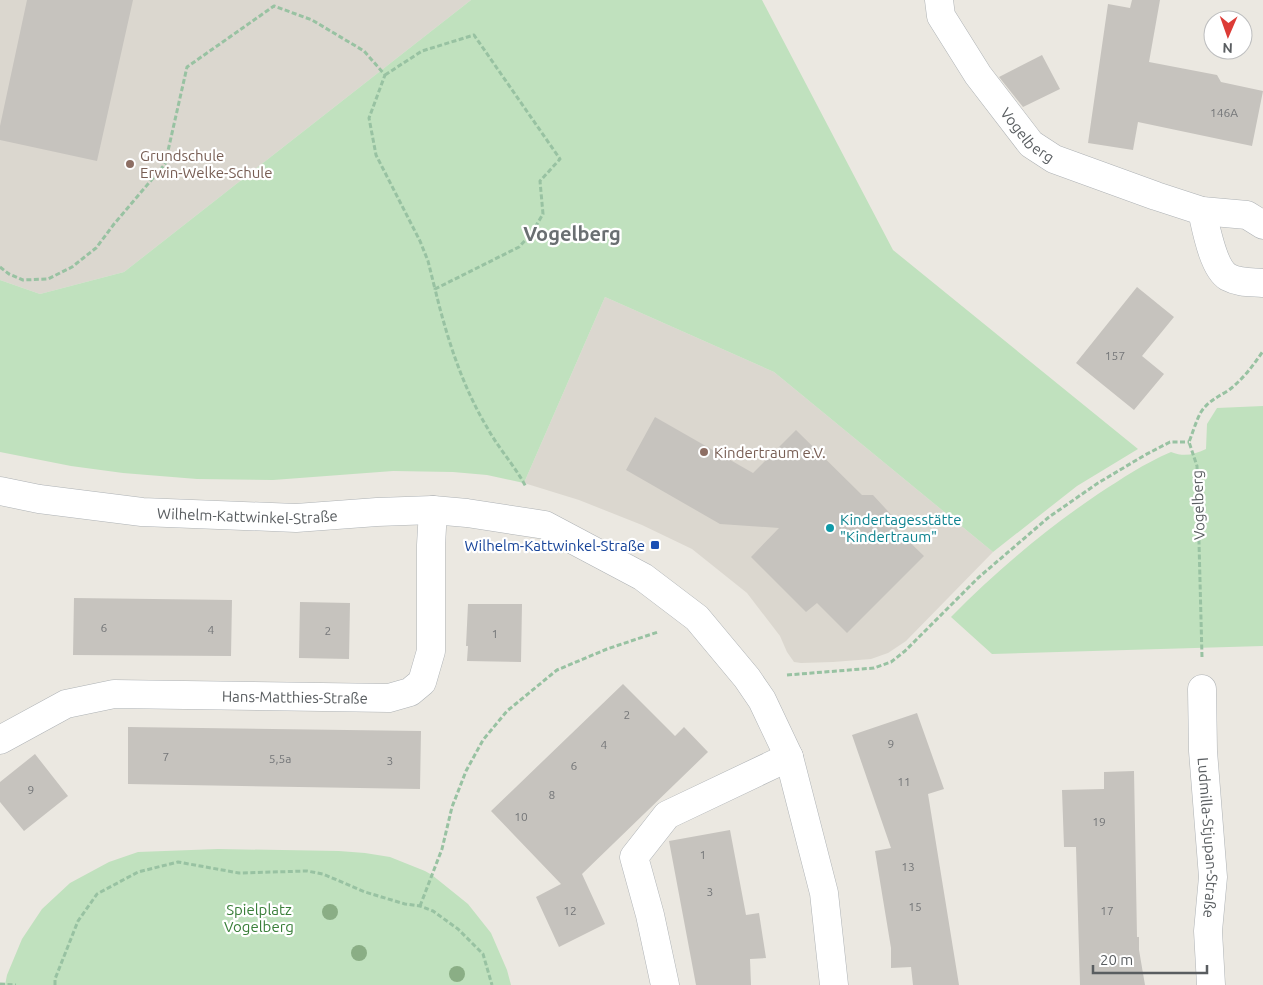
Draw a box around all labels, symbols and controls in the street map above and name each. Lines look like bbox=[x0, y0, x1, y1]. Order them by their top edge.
north arrow bbox=[1203, 10, 1253, 60]
text: N bbox=[1222, 40, 1233, 56]
street label: Vogelberg bbox=[998, 104, 1058, 165]
house number: 146A bbox=[1210, 106, 1238, 119]
place label: Grundschule Erwin-Welke-Schule bbox=[140, 147, 273, 181]
marker: Grundschule Erwin-Welke-Schule bbox=[124, 158, 136, 170]
district label: Vogelberg bbox=[523, 222, 621, 245]
house number: 157 bbox=[1105, 349, 1125, 362]
place label: Kindertraum e.V. bbox=[714, 444, 826, 461]
marker: Kindertraum e.V. bbox=[698, 446, 710, 458]
street label: Vogelberg bbox=[1188, 470, 1208, 540]
street label: Wilhelm-Kattwinkel-Straße bbox=[157, 504, 338, 527]
place label: Kindertagesstätte "Kindertraum" bbox=[840, 511, 962, 545]
marker: Kindertagesstätte "Kindertraum" bbox=[824, 522, 836, 534]
place label: Wilhelm-Kattwinkel-Straße bbox=[464, 537, 645, 554]
marker: Wilhelm-Kattwinkel-Straße bbox=[649, 539, 661, 551]
house number: 6 bbox=[101, 621, 108, 634]
house number: 4 bbox=[208, 623, 215, 636]
house number: 2 bbox=[325, 624, 331, 637]
house number: 1 bbox=[492, 627, 498, 640]
street label: Hans-Matthies-Straße bbox=[222, 687, 368, 706]
house number: 2 bbox=[624, 708, 630, 721]
house number: 9 bbox=[888, 737, 894, 750]
house number: 4 bbox=[601, 738, 608, 751]
house number: 7 bbox=[163, 750, 169, 763]
house number: 5,5a bbox=[269, 752, 291, 765]
house number: 3 bbox=[387, 754, 393, 767]
street label: Ludmilla-Stjupan-Straße bbox=[1195, 757, 1222, 919]
house number: 6 bbox=[571, 759, 578, 772]
house number: 11 bbox=[897, 775, 911, 788]
house number: 9 bbox=[28, 783, 34, 796]
house number: 8 bbox=[549, 788, 556, 801]
house number: 10 bbox=[514, 810, 528, 823]
house number: 19 bbox=[1092, 815, 1106, 828]
house number: 1 bbox=[700, 848, 706, 861]
house number: 13 bbox=[901, 860, 915, 873]
house number: 3 bbox=[707, 885, 713, 898]
house number: 15 bbox=[908, 900, 922, 913]
park label: Spielplatz Vogelberg bbox=[224, 901, 294, 935]
house number: 12 bbox=[563, 904, 577, 917]
house number: 17 bbox=[1100, 904, 1114, 917]
scale bar bbox=[1093, 942, 1207, 974]
text: 20 m bbox=[1100, 951, 1133, 968]

